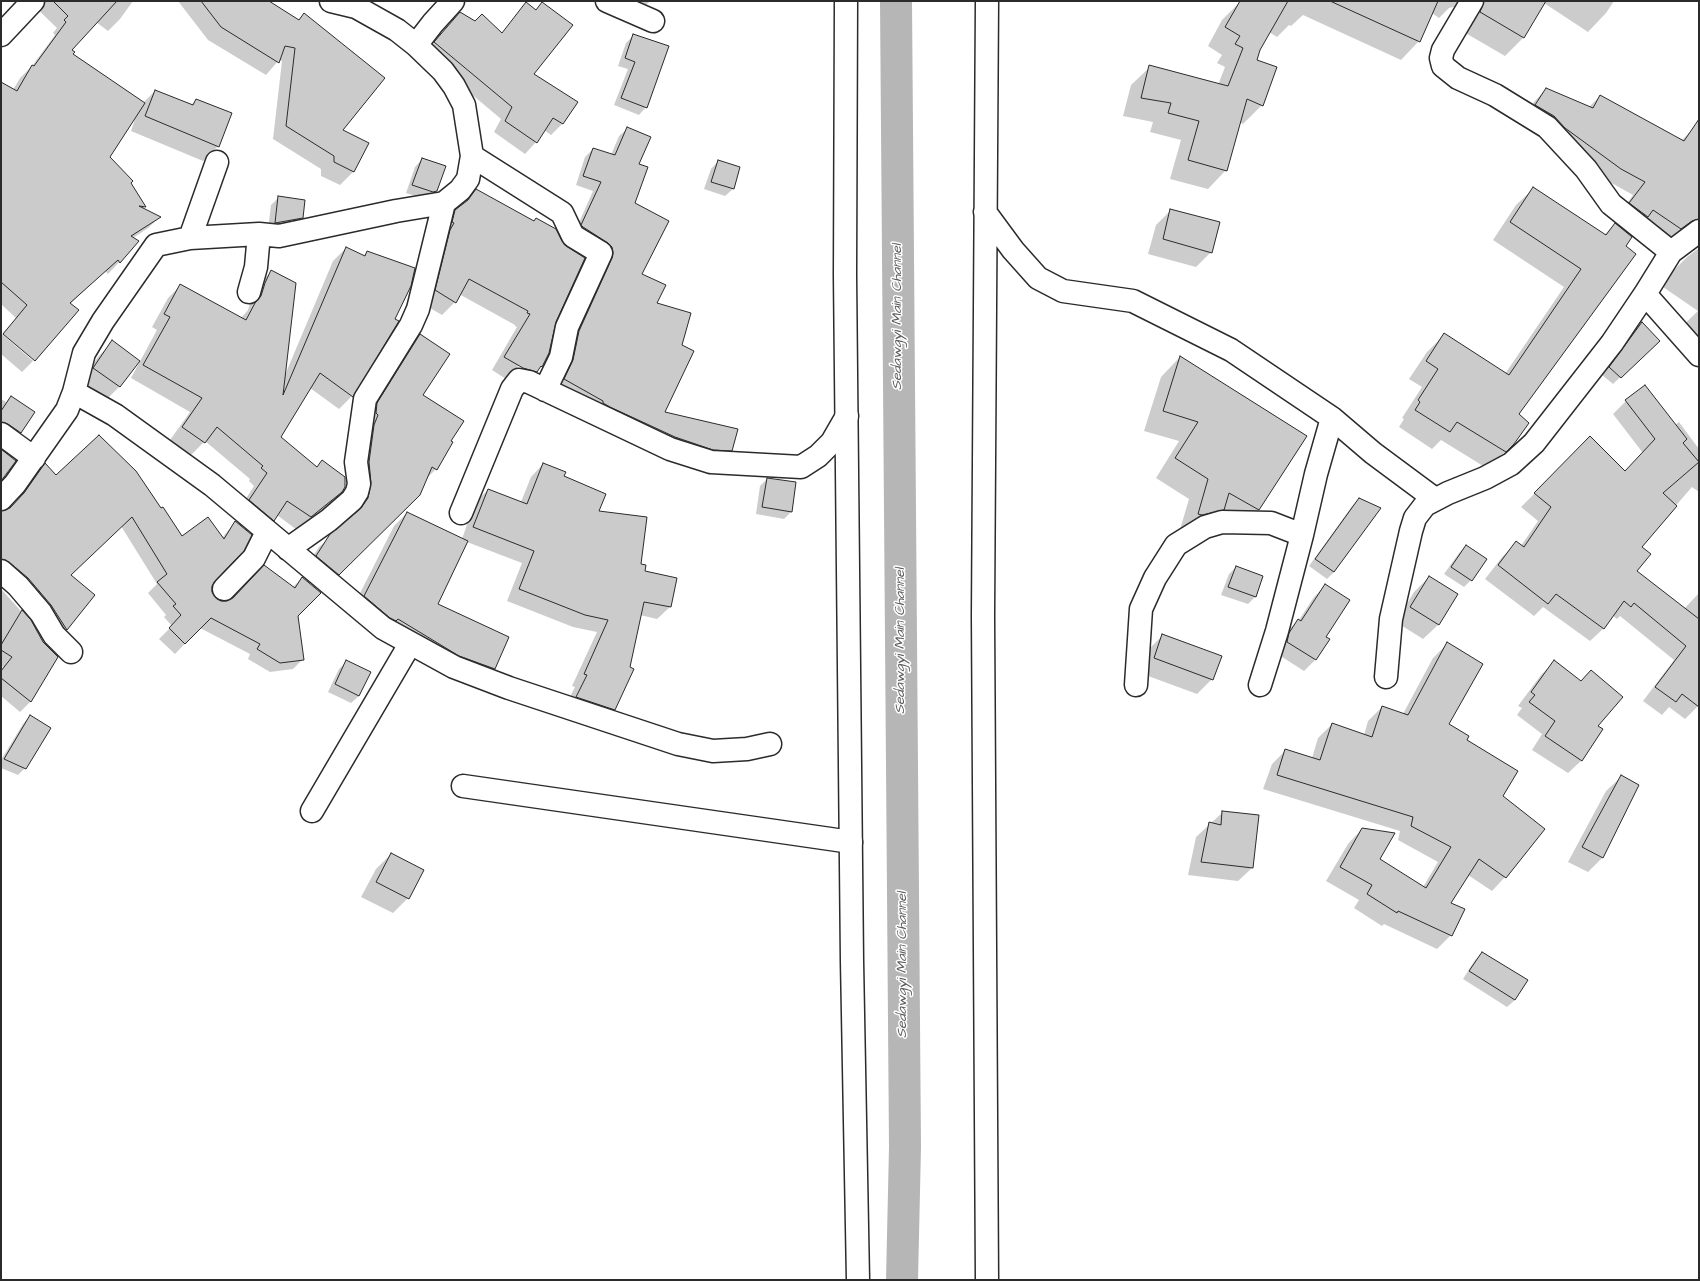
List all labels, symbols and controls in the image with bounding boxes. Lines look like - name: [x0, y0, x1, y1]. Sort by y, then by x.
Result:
- water label: Sedawgyi Main Channel: [890, 244, 906, 390]
- water label: Sedawgyi Main Channel: [893, 568, 909, 714]
- water label: Sedawgyi Main Channel: [895, 892, 911, 1038]

